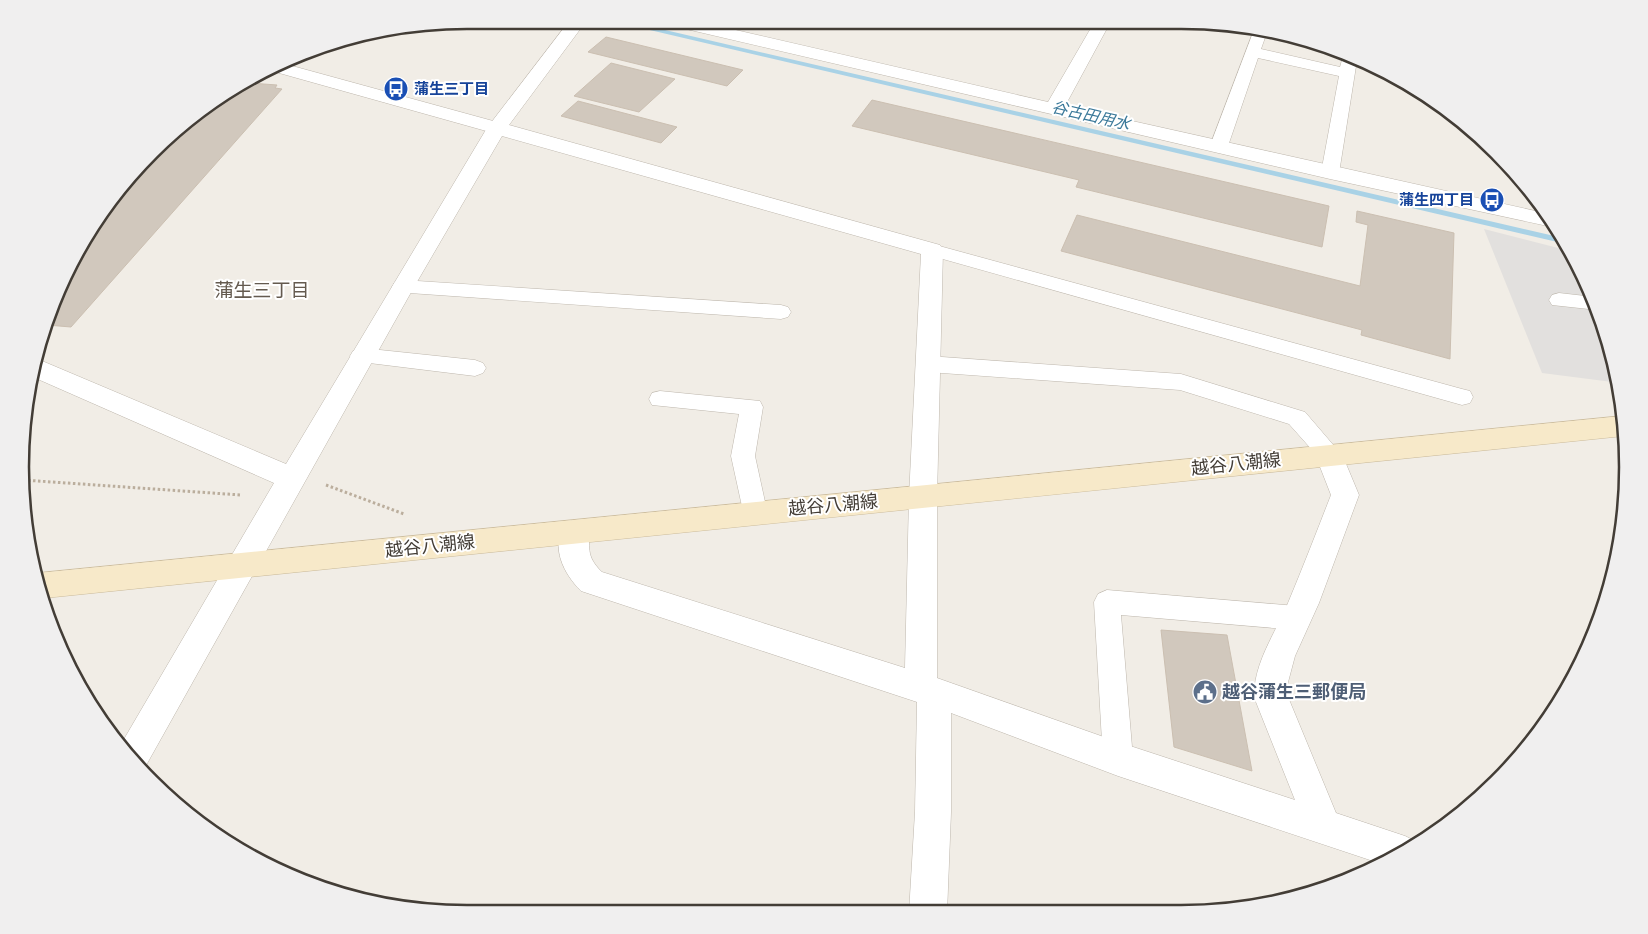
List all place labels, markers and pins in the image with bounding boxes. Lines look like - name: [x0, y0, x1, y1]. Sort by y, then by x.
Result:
- bus stop icon: 蒲生三丁目: [383, 76, 409, 102]
- place label: 蒲生三丁目: [414, 80, 489, 98]
- bus stop icon: 蒲生四丁目: [1479, 187, 1505, 213]
- place label: 蒲生四丁目: [1399, 191, 1474, 209]
- public building icon: 越谷蒲生三郵便局: [1192, 679, 1218, 705]
- place label: 越谷蒲生三郵便局: [1222, 681, 1366, 702]

